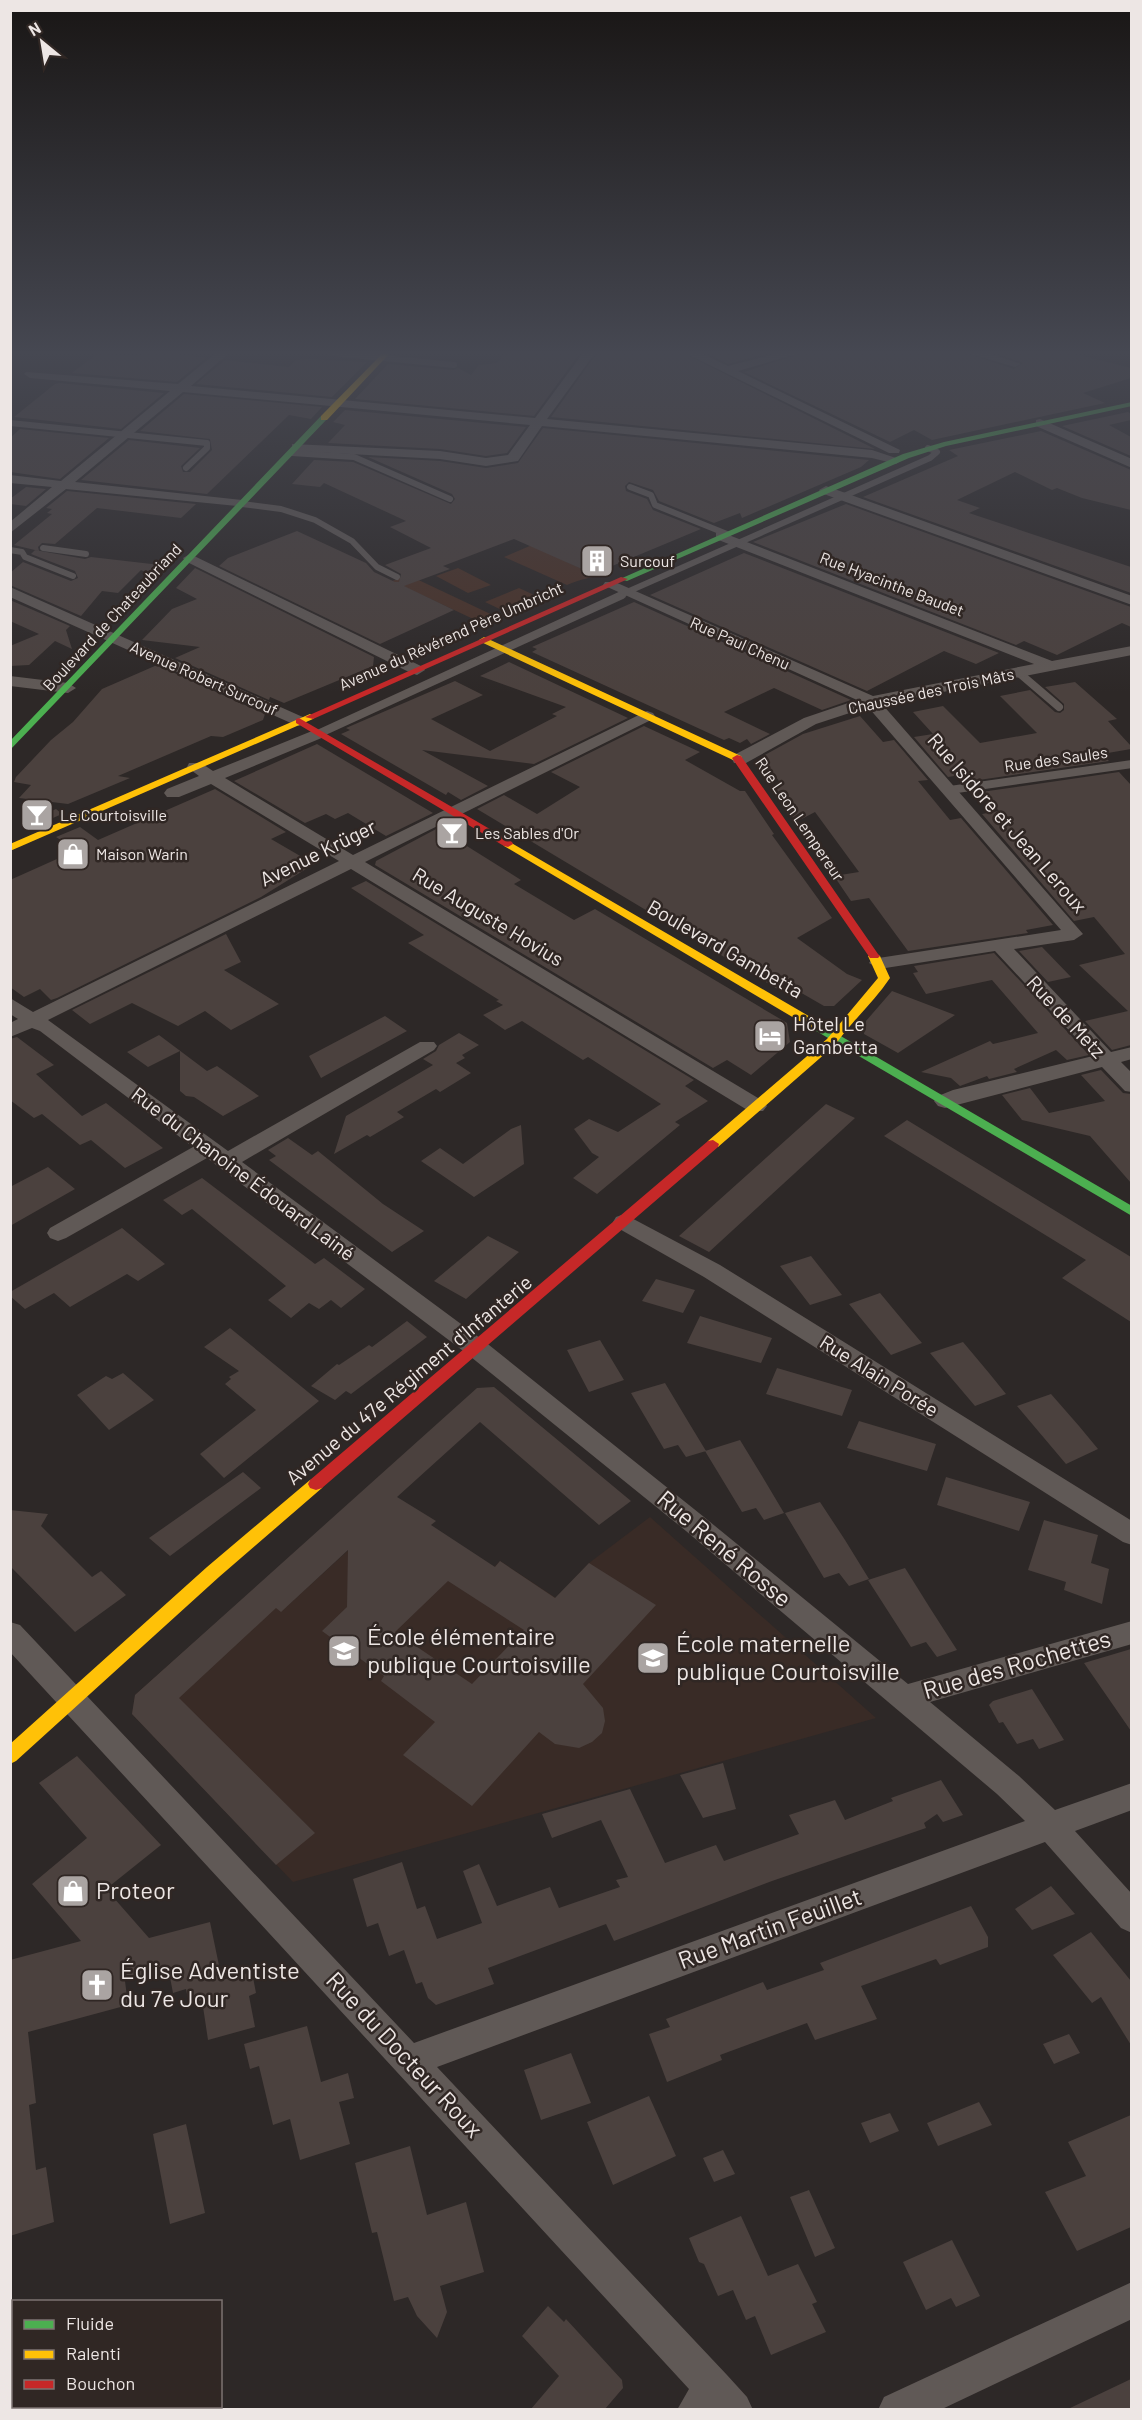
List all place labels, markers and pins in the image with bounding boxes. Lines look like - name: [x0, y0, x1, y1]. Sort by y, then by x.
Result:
- building icon: Surcouf: [579, 543, 615, 579]
- place label: Surcouf: [620, 551, 675, 570]
- bar icon: Le Courtoisville: [19, 797, 55, 833]
- place label: Le Courtoisville: [60, 805, 167, 824]
- bar icon: Les Sables d'Or: [434, 815, 470, 851]
- place label: Les Sables d'Or: [475, 823, 579, 842]
- shop icon: Maison Warin: [55, 836, 91, 872]
- place label: Maison Warin: [96, 844, 188, 863]
- place label: Hôtel Le Gambetta: [793, 1011, 878, 1058]
- hotel icon: Hôtel Le Gambetta: [752, 1018, 788, 1054]
- place label: École élémentaire publique Courtoisville: [367, 1621, 591, 1678]
- place label: École maternelle publique Courtoisville: [676, 1628, 900, 1685]
- school or university icon: École élémentaire publique Courtoisville: [326, 1633, 362, 1669]
- school or university icon: École maternelle publique Courtoisville: [635, 1640, 671, 1676]
- shop icon: Proteor: [55, 1873, 91, 1909]
- place label: Proteor: [96, 1875, 175, 1904]
- place label: Église Adventiste du 7e Jour: [120, 1955, 300, 2012]
- church icon: Église Adventiste du 7e Jour: [79, 1967, 115, 2003]

